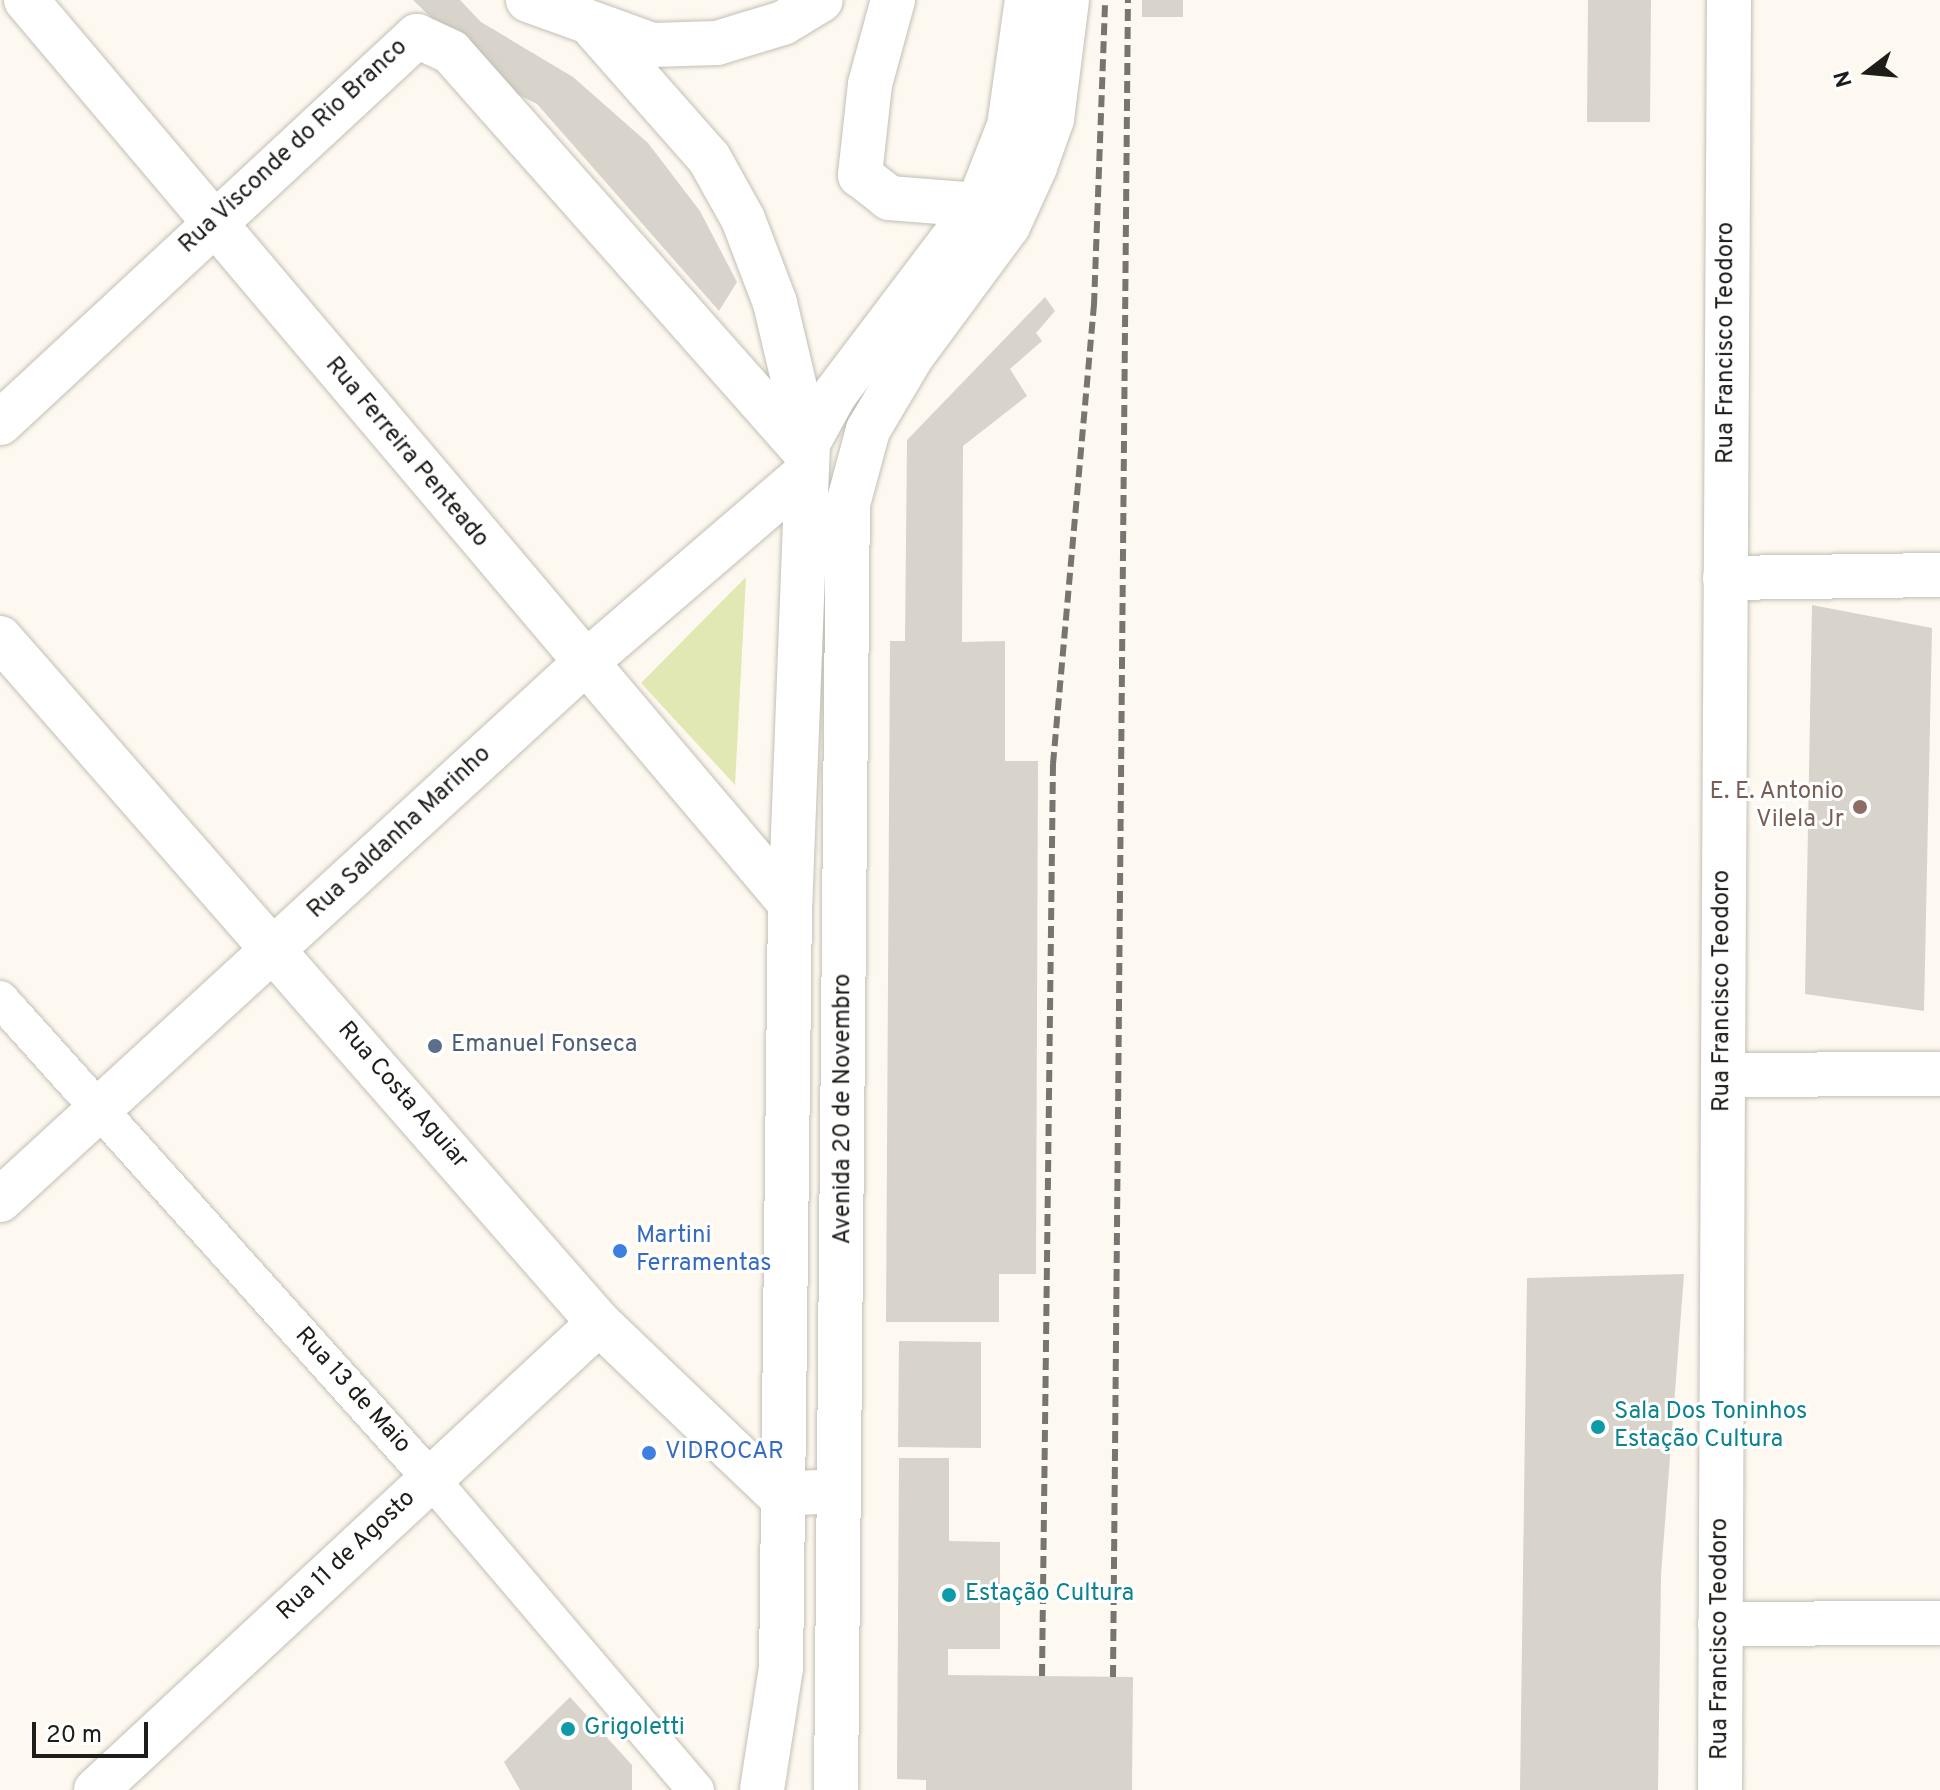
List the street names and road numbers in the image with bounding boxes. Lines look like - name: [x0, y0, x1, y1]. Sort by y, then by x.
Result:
- street label: Rua Visconde do Rio Branco: [174, 33, 414, 261]
- street label: Rua Francisco Teodoro: [1713, 221, 1741, 465]
- street label: Rua Ferreira Penteado: [318, 352, 494, 554]
- street label: Rua Saldanha Marinho: [302, 741, 498, 925]
- street label: Rua Francisco Teodoro: [1709, 869, 1737, 1113]
- street label: Avenida 20 de Novembro: [830, 973, 858, 1245]
- street label: Rua Costa Aguiar: [330, 1016, 474, 1176]
- street label: Rua 13 de Maio: [288, 1322, 416, 1460]
- street label: Rua 11 de Agosto: [272, 1484, 422, 1628]
- street label: Rua Francisco Teodoro: [1707, 1517, 1735, 1761]

